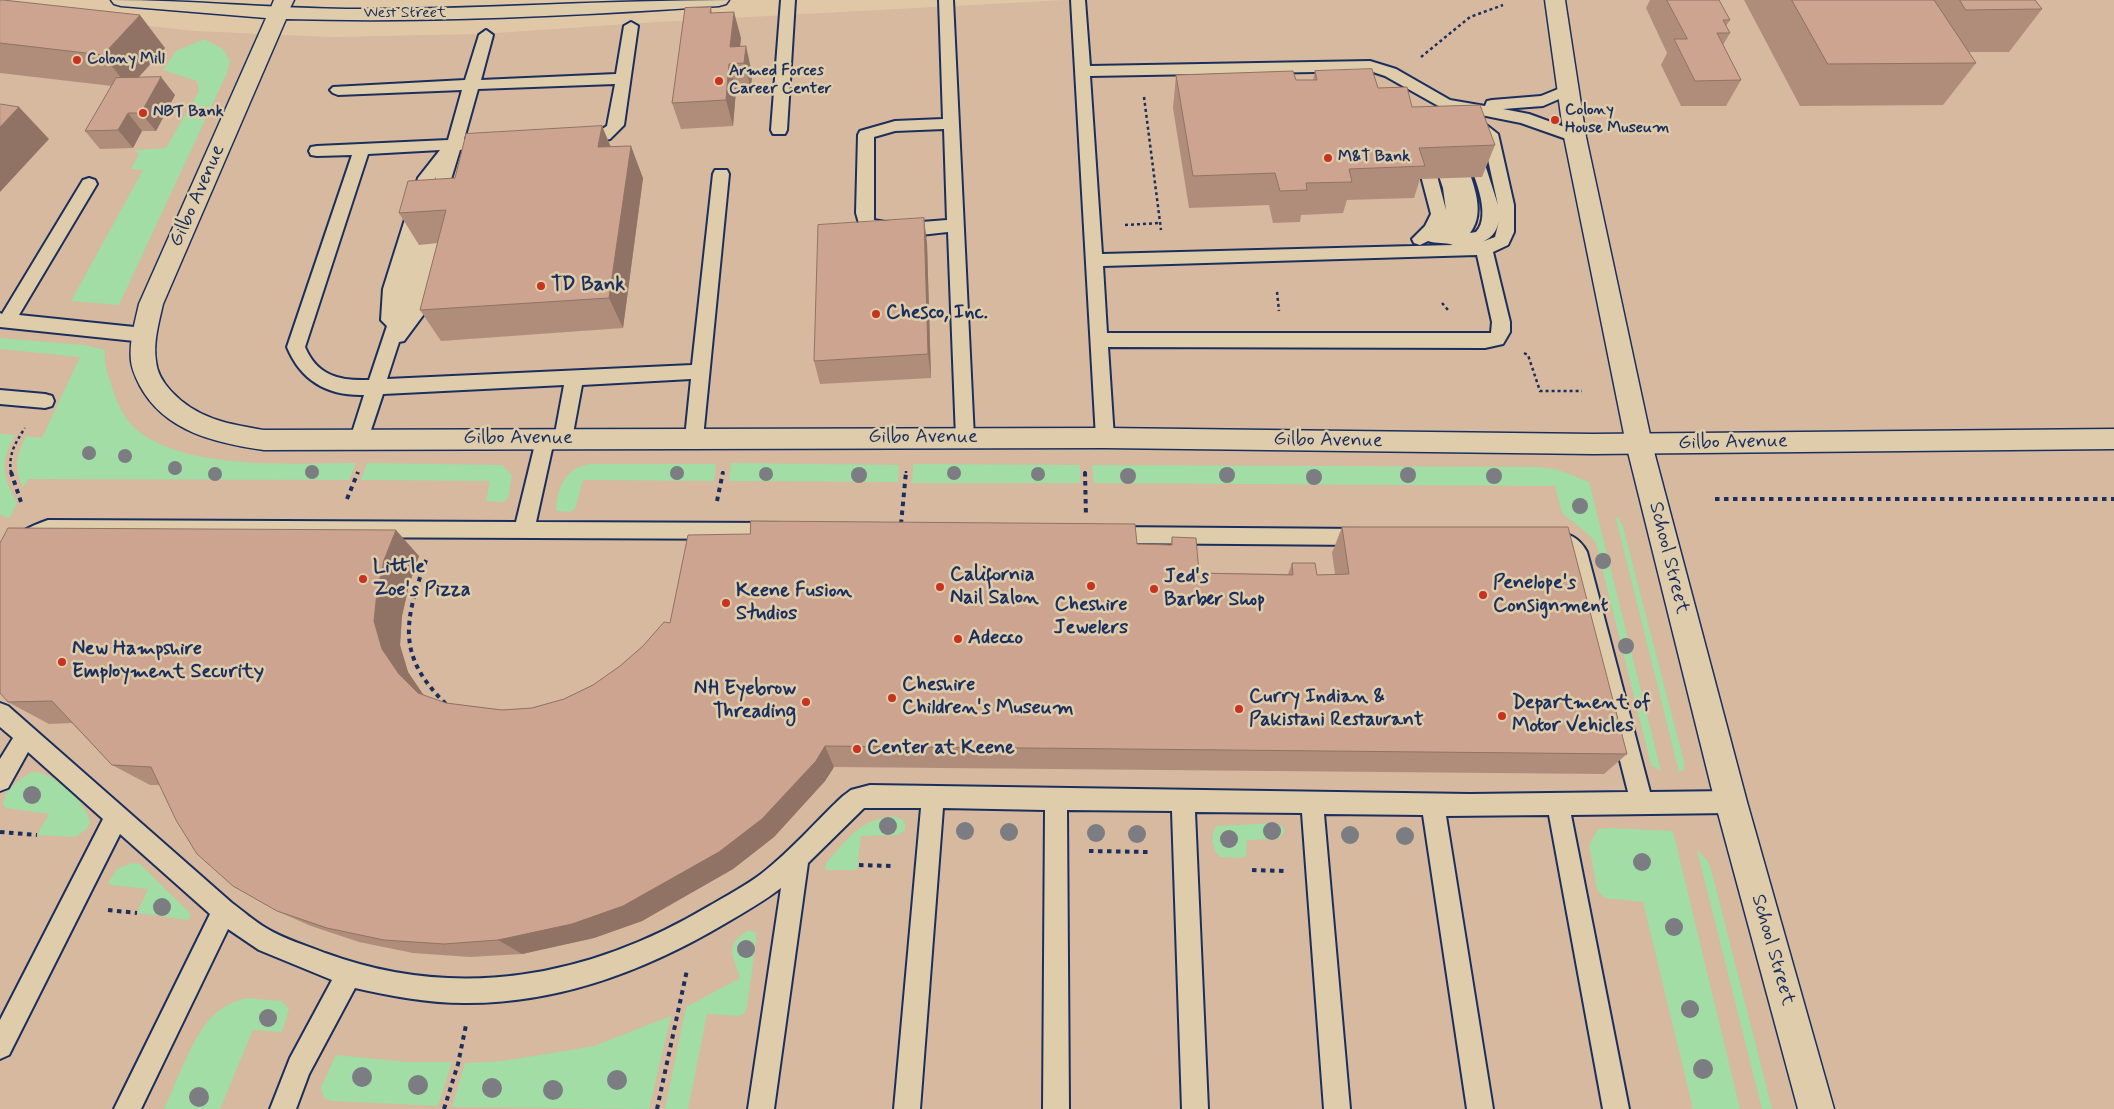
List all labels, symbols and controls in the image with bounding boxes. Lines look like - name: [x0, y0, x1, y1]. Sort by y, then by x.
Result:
- street label: West Street: [364, 4, 446, 24]
- place label: Colony Mill: [87, 50, 165, 70]
- marker: Colony Mill: [71, 54, 83, 66]
- place label: Armed Forces Career Center: [729, 62, 831, 100]
- marker: Armed Forces Career Center: [713, 75, 725, 87]
- place label: Colony House Museum: [1565, 101, 1669, 139]
- place label: NBT Bank: [153, 103, 224, 123]
- marker: NBT Bank: [137, 107, 149, 119]
- marker: Colony House Museum: [1549, 114, 1561, 126]
- street label: Gilbo Avenue: [165, 141, 231, 251]
- place label: M&T Bank: [1338, 148, 1410, 168]
- marker: M&T Bank: [1322, 152, 1334, 164]
- place label: TD Bank: [551, 274, 625, 298]
- marker: TD Bank: [535, 280, 547, 292]
- place label: Chesco, Inc.: [886, 302, 988, 326]
- marker: Chesco, Inc.: [870, 308, 882, 320]
- street label: Gilbo Avenue: [868, 426, 978, 450]
- street label: Gilbo Avenue: [463, 427, 573, 451]
- street label: Gilbo Avenue: [1273, 428, 1383, 454]
- street label: Gilbo Avenue: [1678, 430, 1788, 456]
- street label: School Street: [1643, 500, 1693, 616]
- place label: Little Zoe's Pizza: [373, 556, 470, 603]
- place label: California Nail Salon: [950, 564, 1039, 611]
- place label: Jed's Barber Shop: [1164, 566, 1265, 613]
- place label: Penelope's Consignment: [1493, 572, 1608, 619]
- marker: Little Zoe's Pizza: [357, 573, 369, 585]
- place label: Keene Fusion Studios: [736, 580, 852, 627]
- marker: Cheshire Jewelers: [1085, 580, 1097, 592]
- marker: California Nail Salon: [934, 581, 946, 593]
- marker: Jed's Barber Shop: [1148, 583, 1160, 595]
- marker: Penelope's Consignment: [1477, 589, 1489, 601]
- place label: Cheshire Jewelers: [1054, 594, 1128, 641]
- marker: Keene Fusion Studios: [720, 597, 732, 609]
- place label: Adecco: [968, 627, 1023, 651]
- marker: Adecco: [952, 633, 964, 645]
- place label: New Hampshire Employment Security: [72, 638, 264, 685]
- marker: New Hampshire Employment Security: [56, 656, 68, 668]
- place label: Cheshire Children's Museum: [902, 674, 1074, 721]
- place label: NH Eyebrow Threading: [694, 678, 796, 725]
- place label: Curry Indian & Pakistani Restaurant: [1249, 686, 1423, 733]
- marker: Cheshire Children's Museum: [886, 692, 898, 704]
- place label: Department of Motor Vehicles: [1512, 692, 1651, 739]
- marker: NH Eyebrow Threading: [800, 696, 812, 708]
- marker: Curry Indian & Pakistani Restaurant: [1233, 703, 1245, 715]
- marker: Department of Motor Vehicles: [1496, 710, 1508, 722]
- place label: Center at Keene: [867, 737, 1015, 761]
- marker: Center at Keene: [851, 743, 863, 755]
- street label: School Street: [1745, 892, 1799, 1008]

